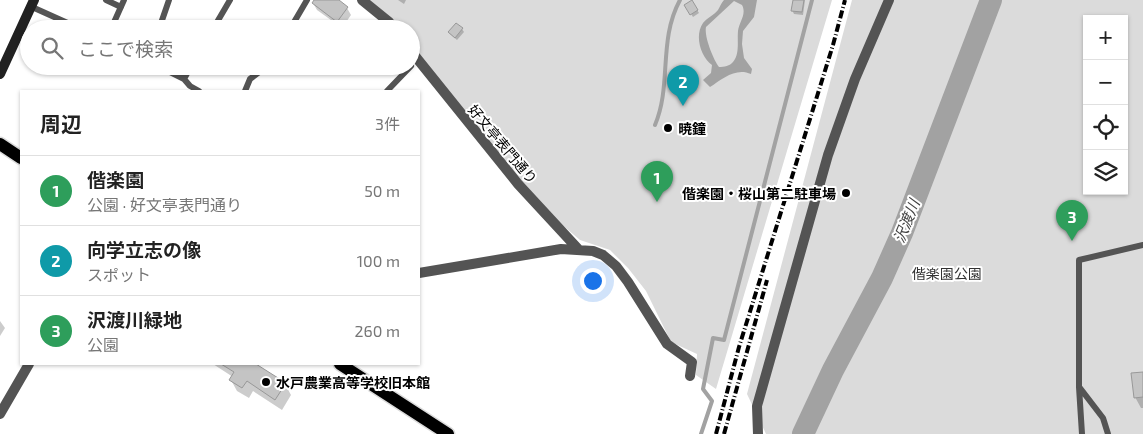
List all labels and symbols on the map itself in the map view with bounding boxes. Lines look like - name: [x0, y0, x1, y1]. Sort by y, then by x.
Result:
- pin: 2: [667, 65, 699, 106]
- street label: 好文亭表門通り: [465, 101, 541, 187]
- place label: 暁鐘: [678, 120, 706, 137]
- marker: 暁鐘: [662, 122, 674, 134]
- pin: 1: [641, 161, 673, 202]
- place label: 偕楽園・桜山第二駐車場: [682, 185, 836, 202]
- marker: 偕楽園・桜山第二駐車場: [840, 187, 852, 199]
- water label: 沢渡川: [889, 195, 924, 245]
- pin: 3: [1056, 200, 1088, 241]
- park label: 偕楽園公園: [912, 265, 982, 282]
- your location: [580, 268, 606, 294]
- place label: 水戸農業高等学校旧本館: [276, 374, 430, 391]
- marker: 水戸農業高等学校旧本館: [260, 376, 272, 388]

